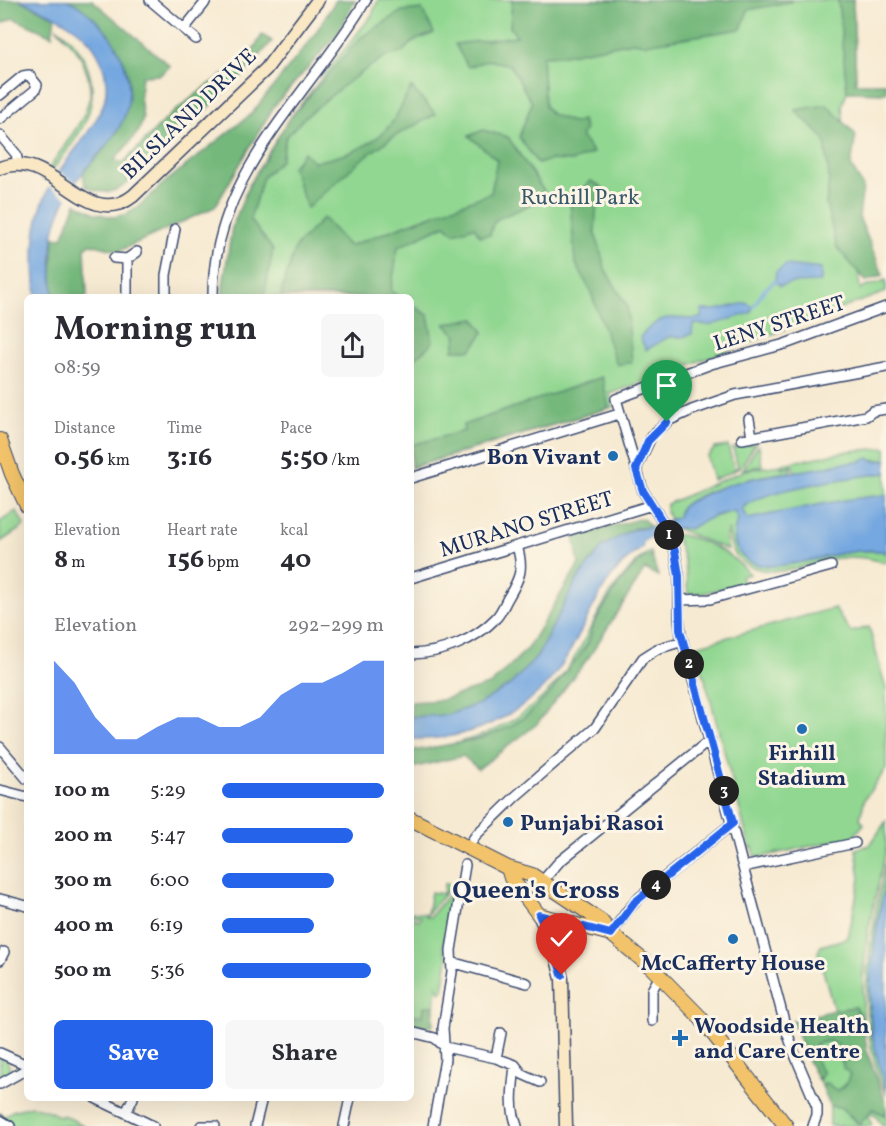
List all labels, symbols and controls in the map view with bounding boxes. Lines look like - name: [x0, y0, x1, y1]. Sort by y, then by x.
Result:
- street label: BILSLAND DRIVE: [115, 42, 264, 188]
- park label: Ruchill Park: [521, 183, 639, 214]
- street label: LENY STREET: [710, 288, 850, 360]
- text: Morning run: [54, 308, 257, 354]
- button: share: [321, 314, 384, 377]
- text: 08:59: [54, 354, 101, 382]
- pin: [641, 360, 692, 422]
- icon: arrive: [650, 369, 683, 402]
- text: Distance: [54, 418, 115, 440]
- text: Time: [167, 418, 202, 440]
- text: Pace: [280, 418, 312, 440]
- text: 0.56: [54, 440, 104, 476]
- text: 3:16: [167, 440, 212, 476]
- text: 5:50: [280, 440, 328, 476]
- place label: Bon Vivant: [487, 443, 601, 474]
- marker: Bon Vivant: [606, 449, 620, 463]
- text: km: [104, 450, 130, 472]
- text: /km: [328, 450, 360, 472]
- street label: MURANO STREET: [436, 484, 618, 567]
- text: Elevation: [54, 520, 121, 542]
- text: Heart rate: [167, 520, 238, 542]
- text: kcal: [280, 520, 308, 542]
- pin: 1: [654, 520, 684, 550]
- text: 1: [666, 524, 672, 546]
- text: 8: [54, 542, 68, 578]
- text: 156: [167, 542, 204, 578]
- text: 40: [280, 542, 311, 578]
- text: m: [68, 552, 86, 574]
- text: bpm: [204, 552, 240, 574]
- text: Elevation: [54, 612, 137, 640]
- text: 292–299 m: [288, 612, 384, 640]
- pin: 2: [674, 649, 704, 679]
- text: 2: [685, 653, 693, 675]
- marker: Firhill Stadium: [795, 722, 809, 736]
- place label: Firhill Stadium: [758, 739, 846, 795]
- pin: 3: [709, 776, 739, 806]
- text: 100 m: [54, 777, 110, 805]
- text: 5:29: [150, 777, 185, 805]
- text: 3: [720, 780, 728, 802]
- place label: Punjabi Rasoi: [520, 809, 664, 840]
- marker: Punjabi Rasoi: [501, 815, 515, 829]
- text: 200 m: [54, 822, 112, 850]
- text: 5:47: [150, 822, 186, 850]
- text: 300 m: [54, 867, 112, 895]
- text: 6:00: [150, 867, 189, 895]
- pin: 4: [641, 870, 671, 900]
- district label: Queen's Cross: [452, 873, 620, 909]
- text: 4: [651, 874, 661, 896]
- text: 400 m: [54, 912, 114, 940]
- text: 6:19: [150, 912, 183, 940]
- pin: [536, 913, 587, 975]
- icon: check: [545, 922, 578, 955]
- marker: McCafferty House: [726, 932, 740, 946]
- place label: McCafferty House: [641, 949, 825, 980]
- text: 500 m: [54, 957, 112, 985]
- text: 5:36: [150, 957, 185, 985]
- place label: Woodside Health and Care Centre: [694, 1012, 870, 1068]
- button: Save: [54, 1020, 213, 1089]
- button: Share: [225, 1020, 384, 1089]
- marker: Woodside Health and Care Centre: [671, 1029, 689, 1047]

